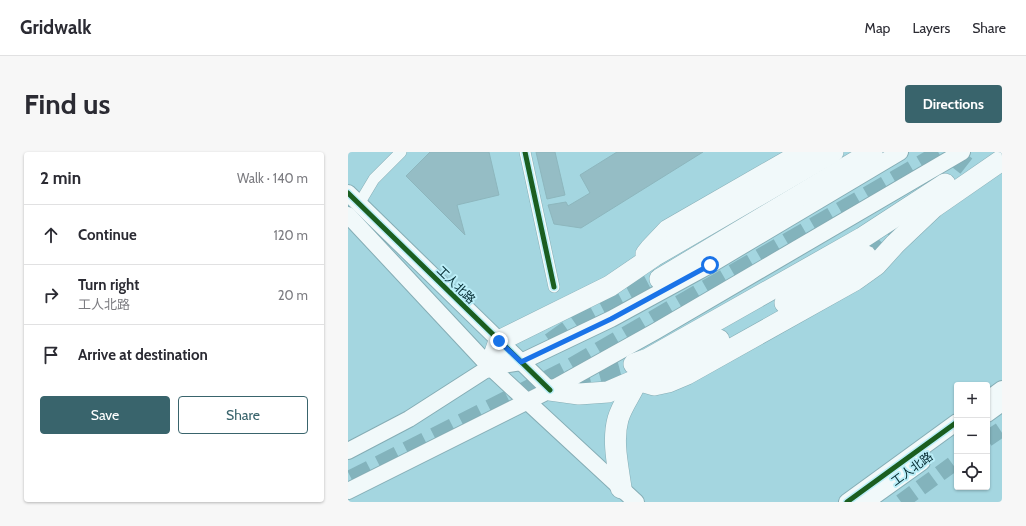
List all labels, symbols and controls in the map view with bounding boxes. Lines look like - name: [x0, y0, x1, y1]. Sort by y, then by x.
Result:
- text: Gridwalk: [20, 16, 92, 39]
- text: Map: [865, 19, 890, 37]
- text: Layers: [912, 19, 950, 37]
- text: Share: [972, 19, 1006, 37]
- button: Directions: [905, 85, 1002, 123]
- text: Find us: [24, 87, 110, 121]
- text: 2 min: [40, 168, 81, 188]
- text: Walk · 140 m: [237, 170, 308, 186]
- icon: ahead: [40, 224, 62, 246]
- text: Continue: [78, 226, 137, 244]
- text: 120 m: [274, 227, 308, 243]
- route start: [701, 256, 719, 274]
- street label: 工人北路: [434, 263, 479, 307]
- text: Turn right: [78, 276, 139, 294]
- icon: right: [40, 284, 62, 306]
- text: 20 m: [278, 287, 308, 303]
- text: 工人北路: [78, 296, 130, 312]
- route end: [490, 332, 508, 350]
- icon: arrive: [40, 344, 62, 366]
- text: Arrive at destination: [78, 346, 208, 364]
- map controls: [954, 382, 990, 490]
- button: +: [954, 382, 990, 418]
- button: Save: [40, 396, 170, 434]
- button: Share: [178, 396, 308, 434]
- button: −: [954, 418, 990, 454]
- street label: 工人北路: [888, 448, 936, 489]
- button: locate: [954, 454, 990, 490]

